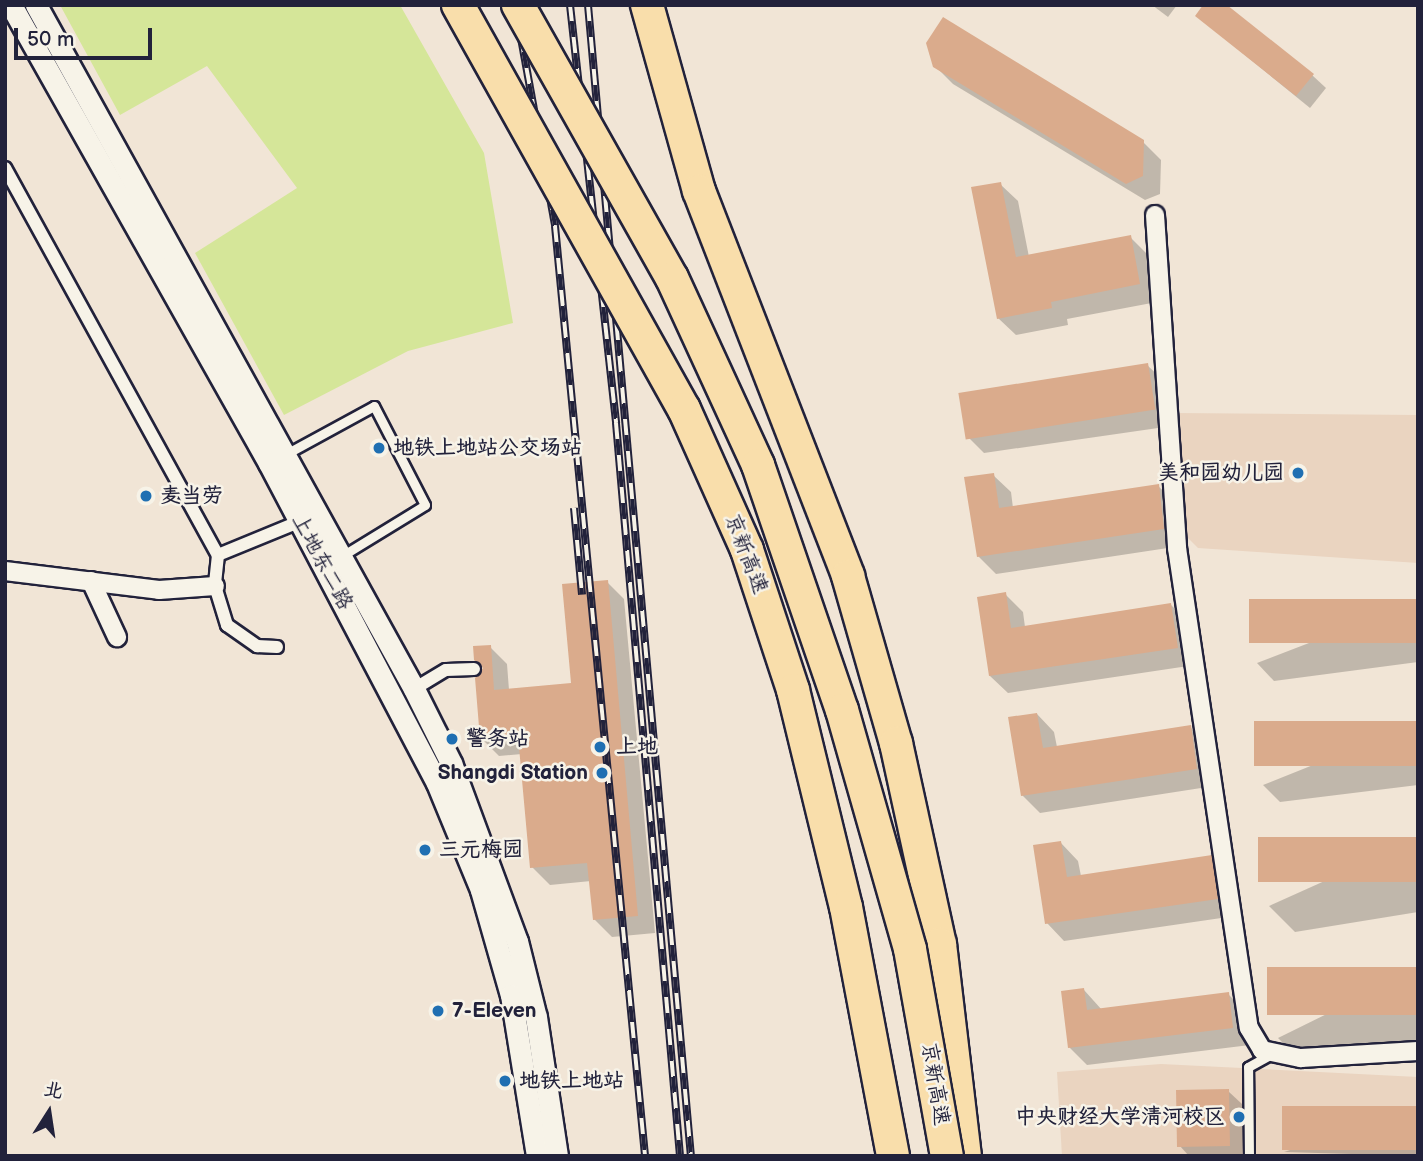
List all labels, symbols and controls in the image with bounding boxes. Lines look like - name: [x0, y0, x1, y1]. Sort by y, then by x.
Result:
- scale bar: [18, 14, 156, 58]
- text: 50 m: [27, 27, 74, 52]
- place label: 地铁上地站公交场站: [393, 435, 582, 461]
- marker: 地铁上地站公交场站: [371, 440, 387, 456]
- place label: 美和园幼儿园: [1158, 460, 1284, 486]
- marker: 美和园幼儿园: [1290, 465, 1306, 481]
- place label: 麦当劳: [160, 483, 223, 509]
- marker: 麦当劳: [138, 488, 154, 504]
- street label: 上地东二路: [286, 510, 358, 614]
- street label: 京新高速: [719, 510, 773, 598]
- place label: 警务站: [466, 726, 529, 752]
- marker: 警务站: [444, 731, 460, 747]
- place label: 上地: [616, 734, 658, 760]
- marker: 上地: [590, 737, 610, 757]
- place label: Shangdi Station: [438, 760, 588, 786]
- marker: Shangdi Station: [594, 765, 610, 781]
- place label: 三元梅园: [439, 837, 523, 863]
- marker: 三元梅园: [417, 842, 433, 858]
- place label: 7-Eleven: [452, 998, 537, 1024]
- marker: 7-Eleven: [430, 1003, 446, 1019]
- street label: 京新高速: [916, 1041, 954, 1127]
- place label: 地铁上地站: [519, 1068, 624, 1094]
- marker: 地铁上地站: [497, 1073, 513, 1089]
- north arrow: [14, 1077, 84, 1147]
- text: 北: [42, 1078, 65, 1104]
- place label: 中央财经大学清河校区: [1015, 1104, 1225, 1130]
- marker: 中央财经大学清河校区: [1231, 1109, 1247, 1125]

